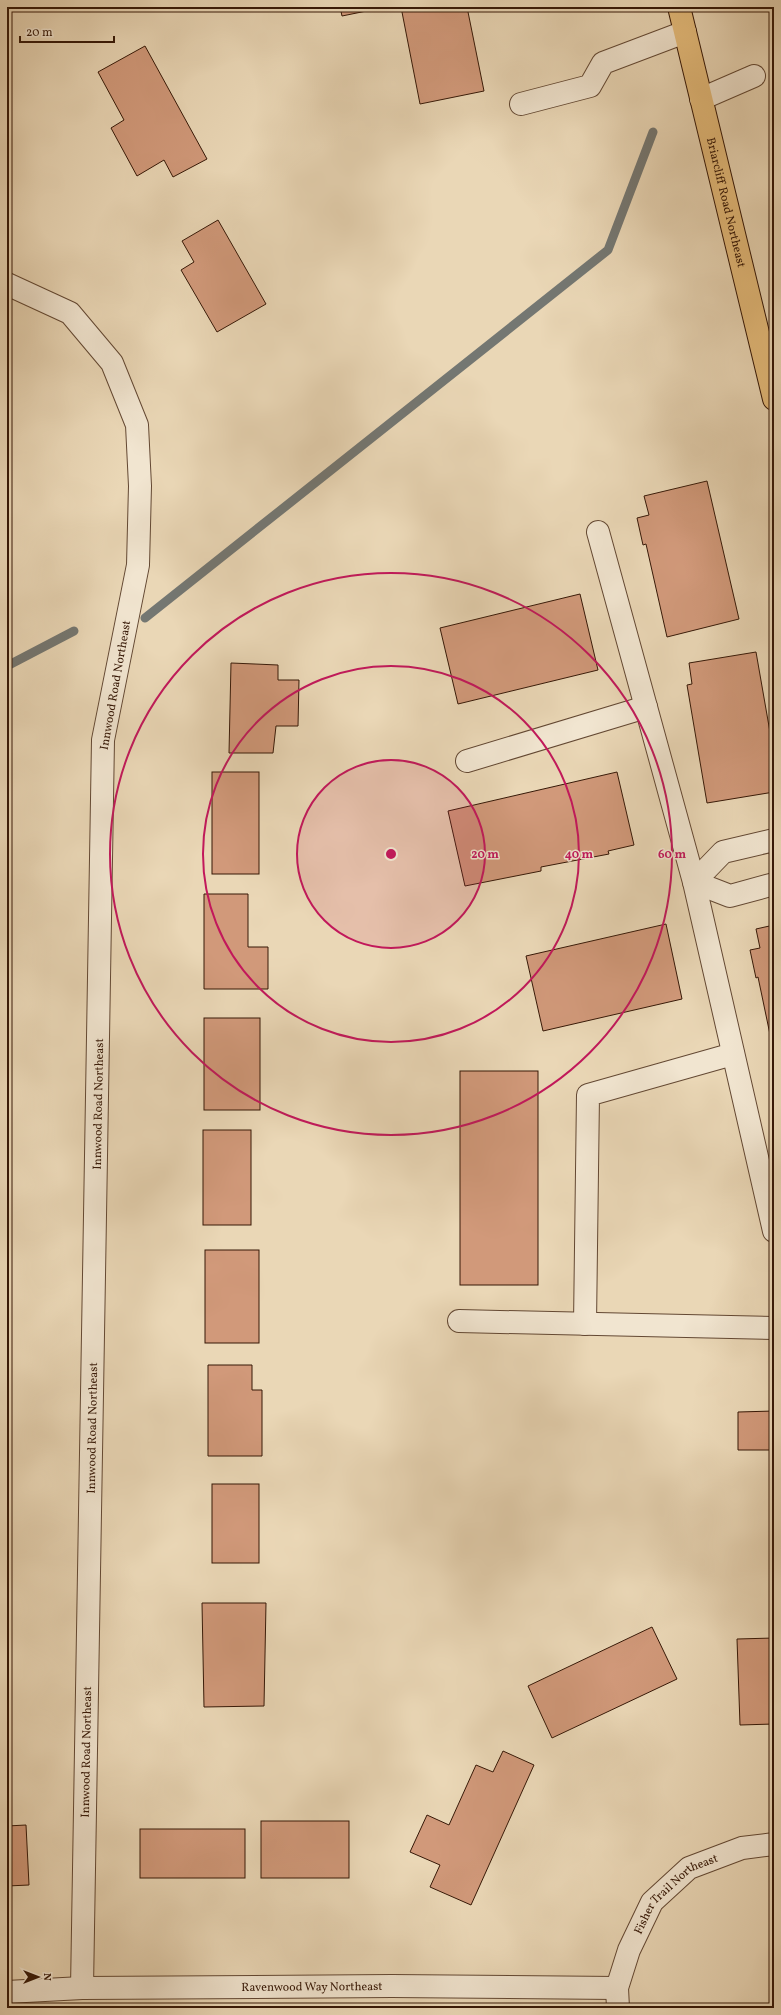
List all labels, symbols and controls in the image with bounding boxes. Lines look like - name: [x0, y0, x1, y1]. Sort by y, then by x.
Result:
- scale bar: [20, 18, 114, 44]
- text: 20 m: [26, 25, 53, 41]
- street label: Briarcliff Road Northeast: [702, 136, 749, 269]
- street label: Innwood Road Northeast: [97, 619, 135, 751]
- centre of rings: [384, 847, 398, 861]
- text: 20 m: [471, 847, 499, 863]
- text: 40 m: [565, 847, 594, 863]
- text: 60 m: [658, 847, 686, 863]
- street label: Innwood Road Northeast: [90, 1038, 108, 1170]
- street label: Innwood Road Northeast: [84, 1362, 102, 1494]
- street label: Innwood Road Northeast: [78, 1686, 96, 1818]
- street label: Fisher Trail Northeast: [631, 1851, 720, 1937]
- north arrow: [18, 1957, 58, 1997]
- text: N: [39, 1973, 54, 1981]
- street label: Ravenwood Way Northeast: [241, 1979, 383, 1996]

